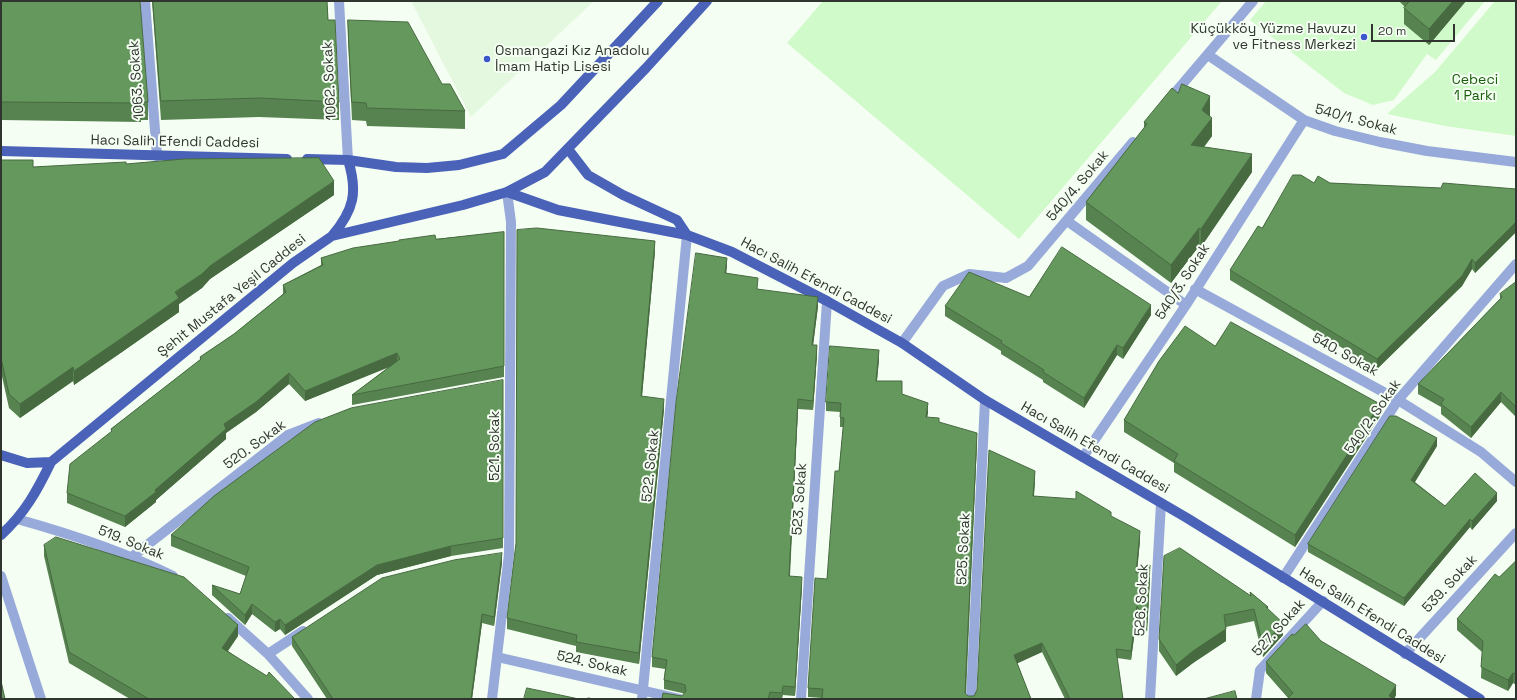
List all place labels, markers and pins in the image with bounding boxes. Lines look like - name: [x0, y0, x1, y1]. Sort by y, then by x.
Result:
- place label: Küçükköy Yüzme Havuzu ve Fitness Merkezi: [1190, 21, 1356, 54]
- marker: Küçükköy Yüzme Havuzu ve Fitness Merkezi: [1359, 32, 1369, 42]
- place label: Osmangazi Kız Anadolu İmam Hatip Lisesi: [495, 43, 650, 76]
- marker: Osmangazi Kız Anadolu İmam Hatip Lisesi: [482, 54, 492, 64]

